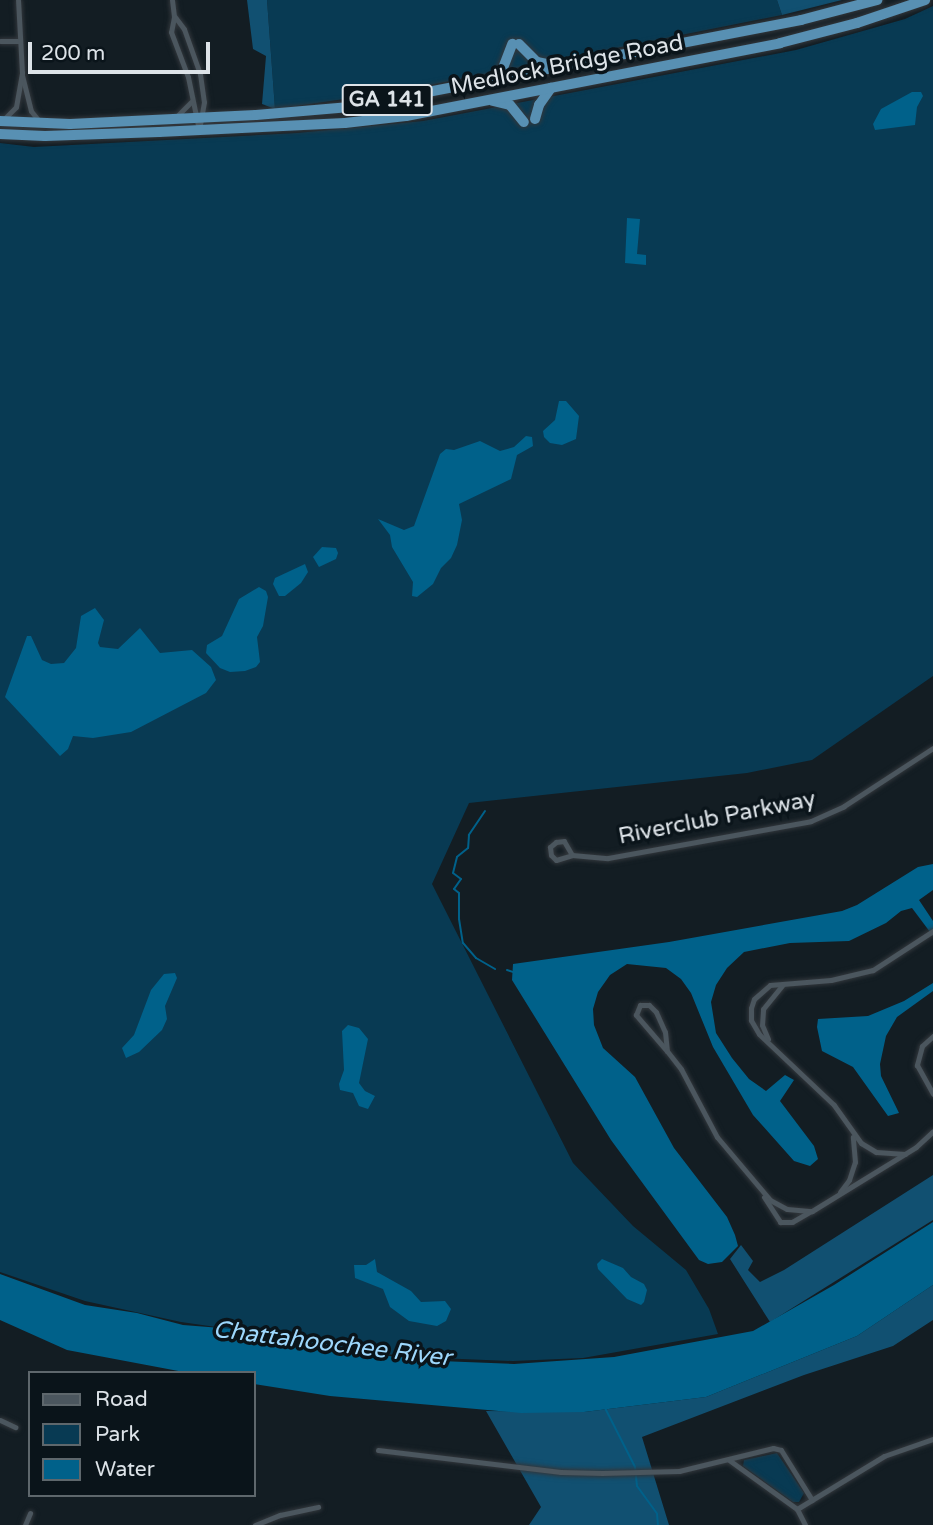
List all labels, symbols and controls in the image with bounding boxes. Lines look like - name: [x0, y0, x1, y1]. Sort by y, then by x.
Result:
- scale bar: [32, 28, 214, 72]
- street label: Medlock Bridge Road: [449, 29, 685, 101]
- text: 200 m: [41, 41, 105, 66]
- road number: GA 141: [342, 82, 432, 118]
- street label: Riverclub Parkway: [616, 785, 818, 851]
- water label: Chattahoochee River: [211, 1315, 453, 1373]
- legend: [28, 1371, 256, 1497]
- text: Road: [95, 1387, 148, 1412]
- text: Park: [95, 1422, 140, 1447]
- text: Water: [95, 1457, 155, 1482]

